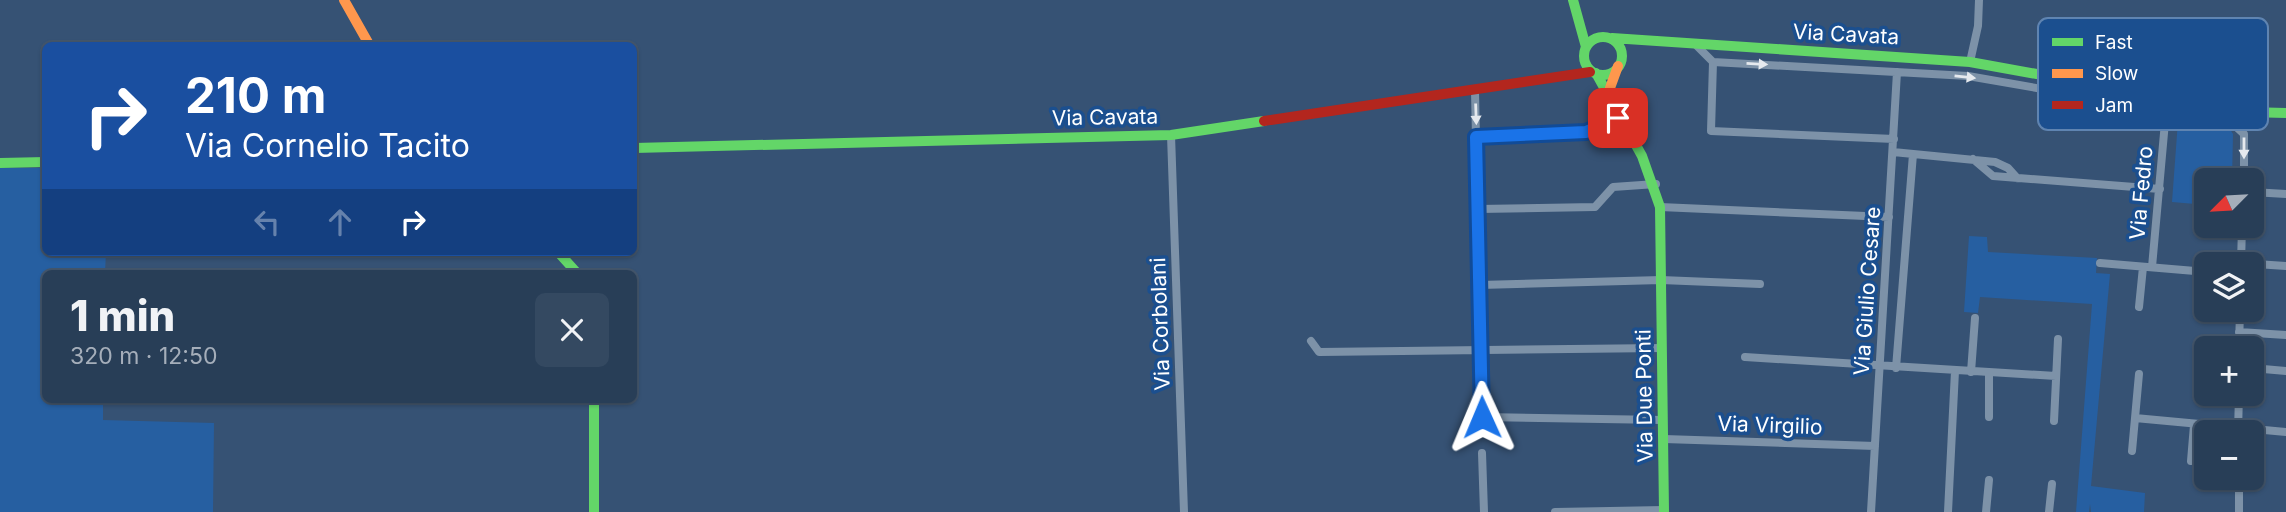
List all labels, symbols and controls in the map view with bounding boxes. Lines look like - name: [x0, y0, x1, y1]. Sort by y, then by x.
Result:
- legend: [2038, 18, 2268, 130]
- street label: Via Cavata: [1792, 19, 1900, 49]
- text: Fast: [2095, 31, 2133, 54]
- one-way arrow: [1746, 59, 1768, 70]
- text: Slow: [2095, 62, 2138, 85]
- text: 210 m: [185, 66, 326, 125]
- icon: right: [70, 70, 161, 161]
- one-way arrow: [1954, 72, 1976, 83]
- pin: [1588, 88, 1648, 148]
- text: Jam: [2095, 94, 2133, 117]
- icon: arrive: [1599, 99, 1637, 137]
- one-way arrow: [1470, 103, 1481, 125]
- street label: Via Cavata: [1052, 104, 1158, 130]
- text: Via Cornelio Tacito: [185, 126, 470, 165]
- one-way arrow: [2238, 137, 2250, 159]
- street label: Via Fedro: [2124, 145, 2158, 241]
- north arrow: [2194, 168, 2264, 238]
- map controls: [2194, 168, 2264, 490]
- icon: left: [248, 203, 286, 241]
- icon: ahead: [321, 203, 359, 241]
- icon: right: [394, 203, 432, 241]
- street label: Via Giulio Cesare: [1849, 206, 1885, 376]
- button: layers: [2194, 252, 2264, 322]
- street label: Via Corbolani: [1145, 257, 1175, 391]
- text: 1 min: [70, 290, 175, 341]
- button: close: [535, 293, 609, 367]
- street label: Via Due Ponti: [1630, 329, 1658, 463]
- button: +: [2194, 336, 2264, 406]
- text: 320 m · 12:50: [70, 342, 217, 370]
- position arrow: [1445, 380, 1519, 454]
- street label: Via Virgilio: [1717, 411, 1823, 439]
- button: −: [2194, 420, 2264, 490]

